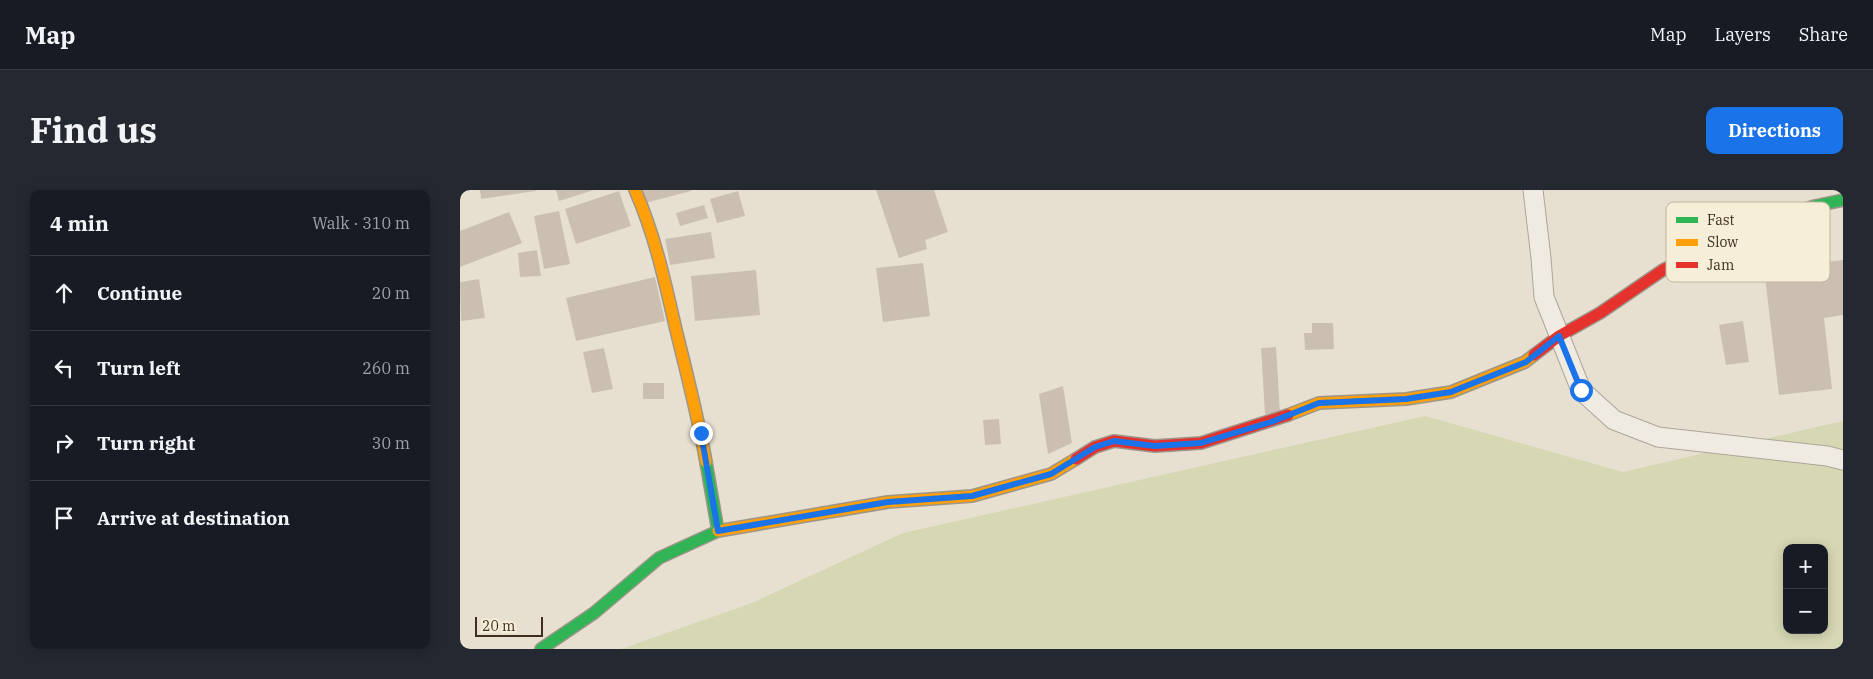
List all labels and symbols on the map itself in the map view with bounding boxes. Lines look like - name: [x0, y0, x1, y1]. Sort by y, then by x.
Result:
- legend: [1666, 202, 1830, 282]
- text: Fast: [1707, 211, 1735, 229]
- text: Slow: [1707, 233, 1738, 251]
- text: Jam: [1707, 256, 1734, 274]
- route start: [1570, 379, 1593, 402]
- route end: [690, 422, 713, 445]
- scale bar: [475, 614, 542, 637]

